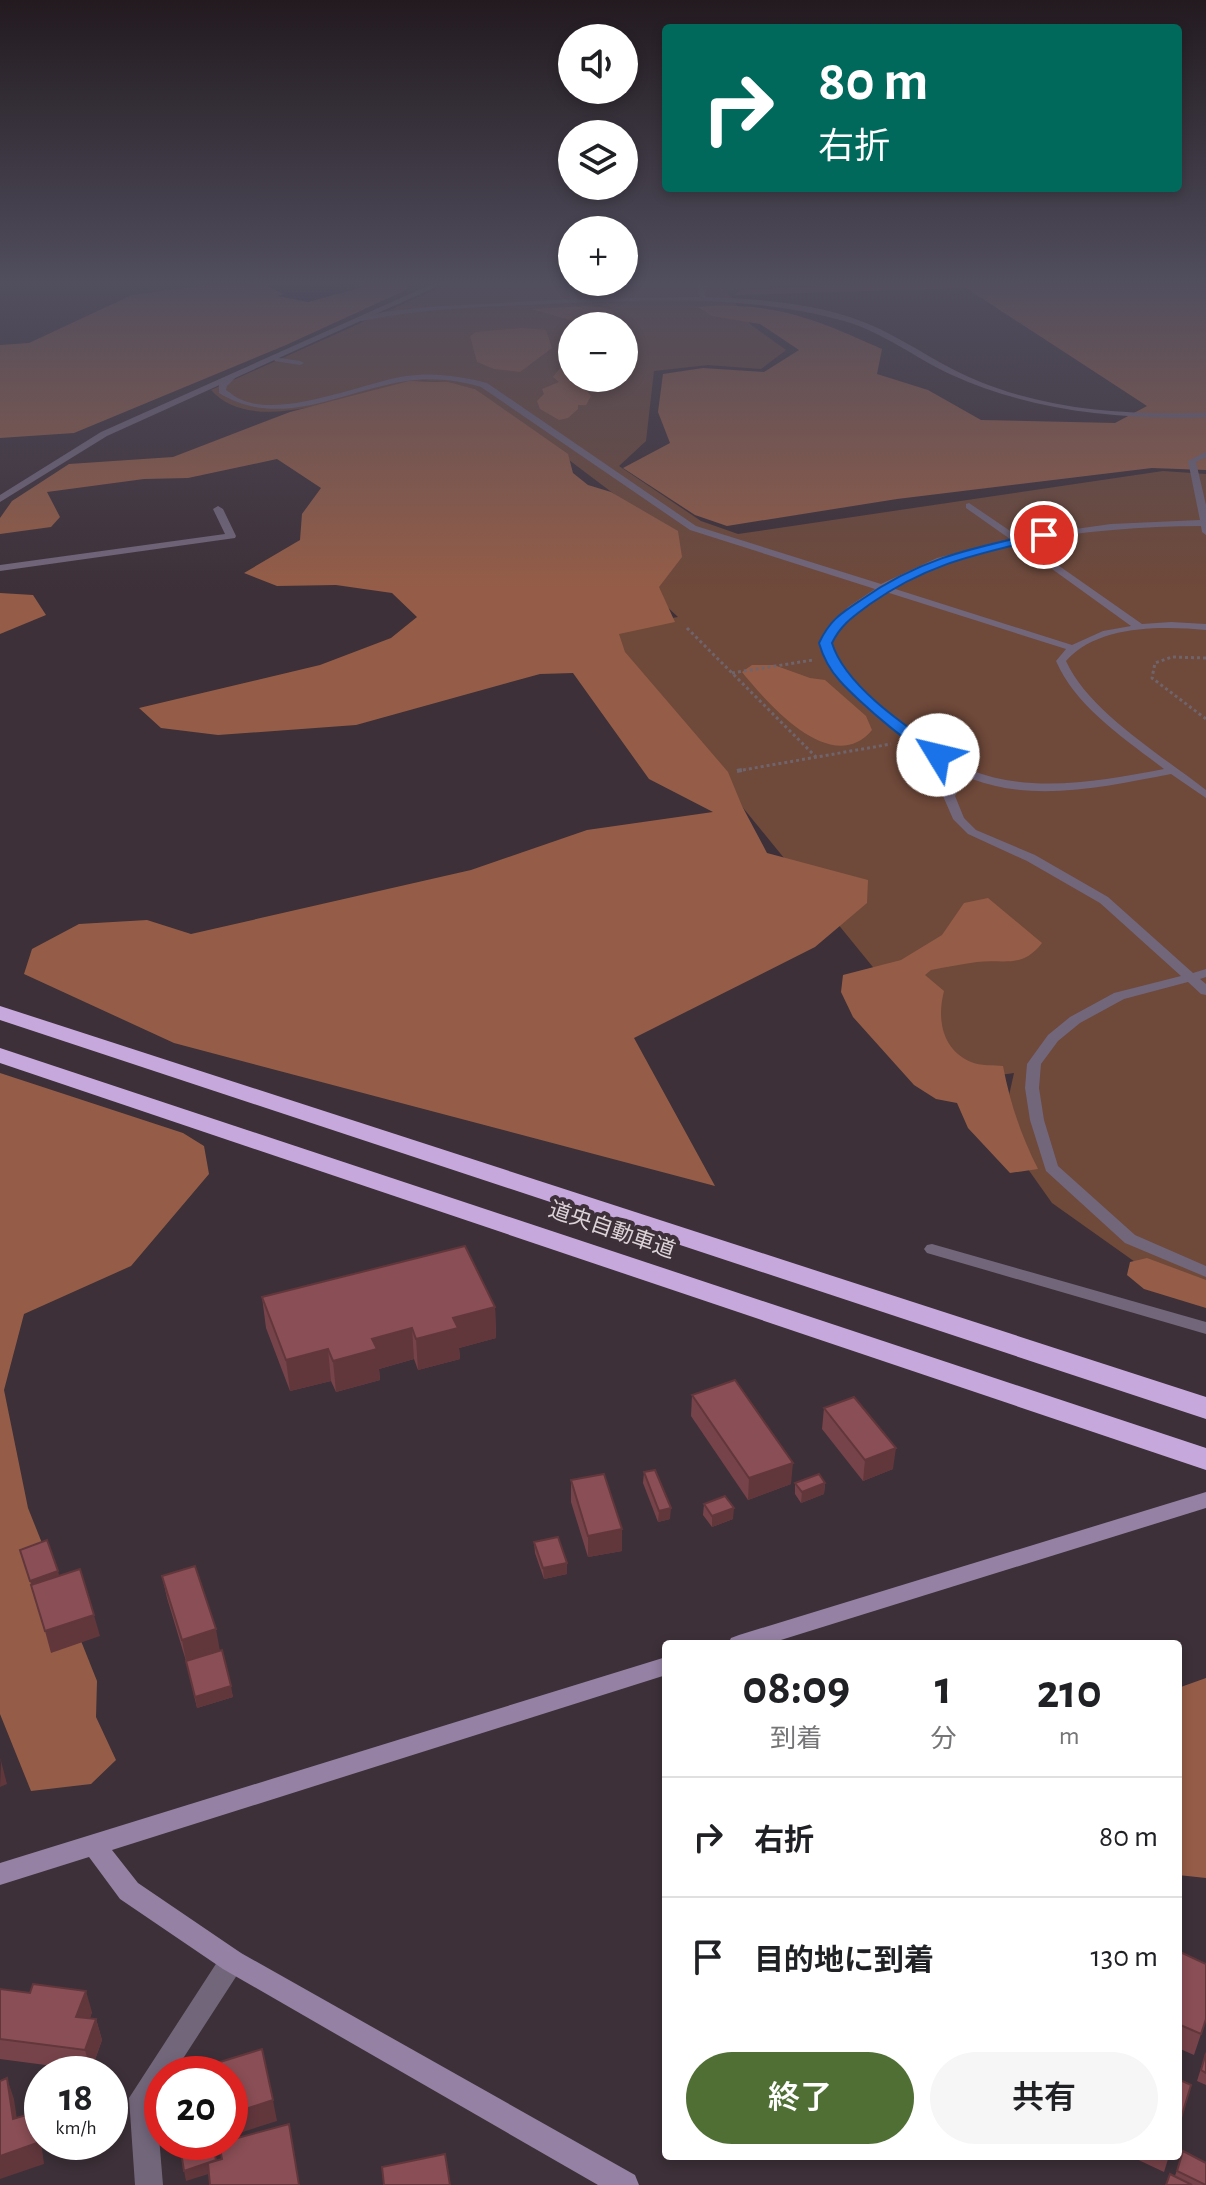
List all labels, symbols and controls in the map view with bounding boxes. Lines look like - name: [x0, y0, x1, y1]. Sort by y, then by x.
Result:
- map controls: [558, 24, 638, 392]
- button: sound: [558, 24, 638, 104]
- text: 80 m: [818, 54, 928, 110]
- icon: right: [686, 56, 790, 160]
- button: layers: [558, 120, 638, 200]
- text: 右折: [818, 129, 890, 165]
- button: +: [558, 216, 638, 296]
- button: −: [558, 312, 638, 392]
- pin: [1010, 501, 1078, 569]
- icon: arrive: [1022, 513, 1066, 557]
- position arrow: [896, 713, 980, 797]
- street label: 道央自動車道: [546, 1197, 678, 1262]
- text: 08:09: [742, 1665, 850, 1713]
- text: 1: [935, 1665, 952, 1713]
- text: 210: [1037, 1669, 1102, 1717]
- text: m: [1059, 1723, 1080, 1749]
- text: 到着: [770, 1726, 822, 1752]
- text: 分: [930, 1726, 956, 1752]
- icon: right: [686, 1815, 730, 1859]
- text: 80 m: [1099, 1822, 1158, 1852]
- text: 右折: [754, 1826, 814, 1856]
- icon: arrive: [686, 1935, 730, 1979]
- text: 130 m: [1091, 1942, 1158, 1972]
- text: 目的地に到着: [754, 1946, 934, 1976]
- button: 終了: [686, 2052, 914, 2144]
- button: 共有: [930, 2052, 1158, 2144]
- speed limit sign: 20: [144, 2056, 248, 2160]
- text: 18: [59, 2078, 93, 2118]
- text: km/h: [55, 2118, 97, 2138]

